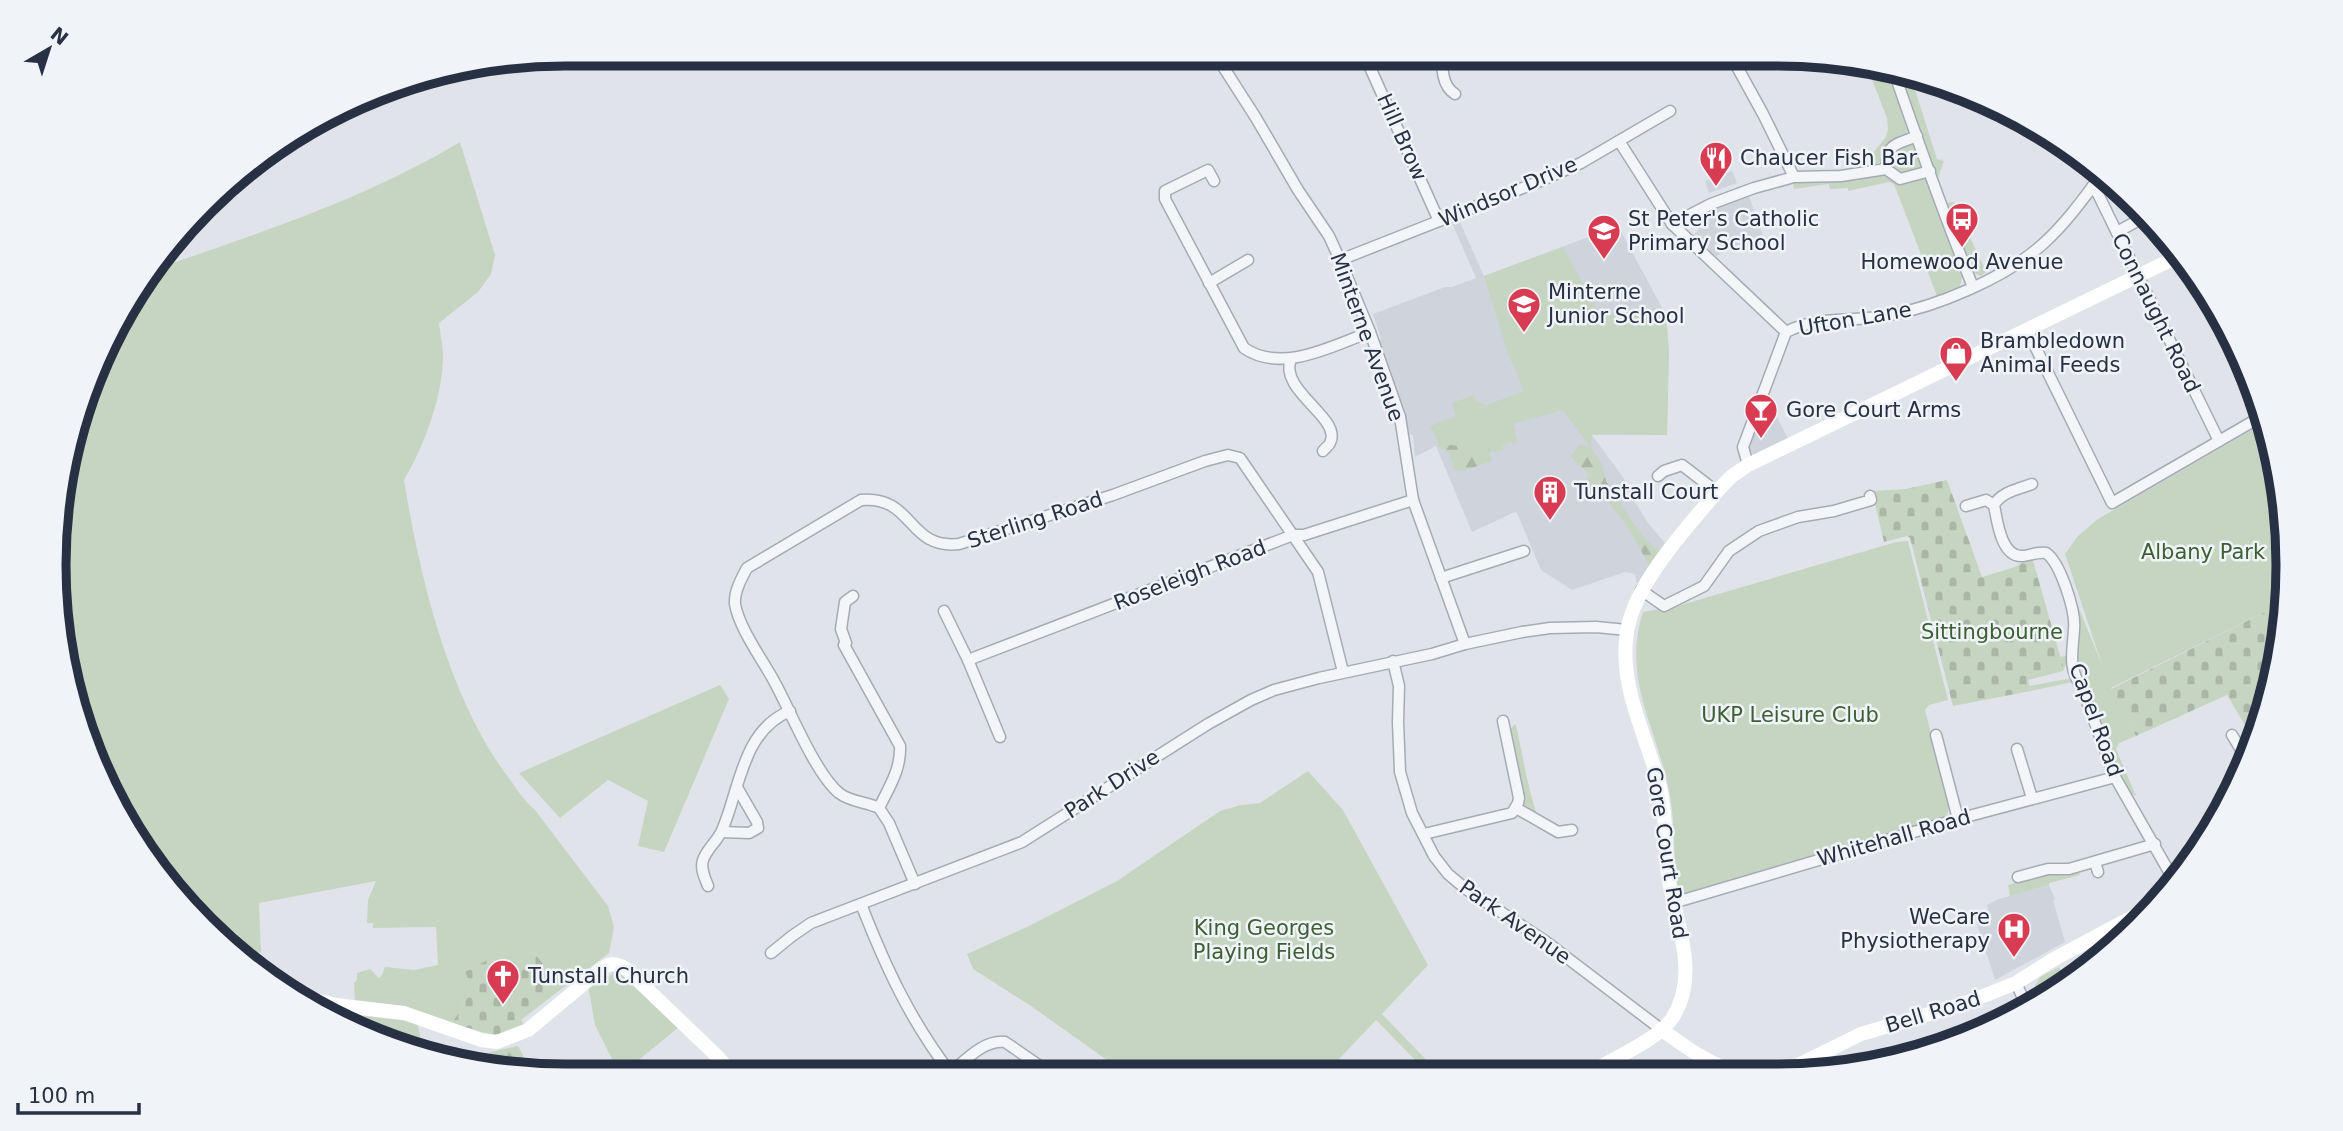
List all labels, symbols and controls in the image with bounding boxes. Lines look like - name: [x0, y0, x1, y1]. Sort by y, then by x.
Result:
- north arrow: [14, 14, 84, 84]
- text: N: [47, 22, 73, 49]
- street label: Hill Brow: [1372, 90, 1432, 184]
- restaurant icon: Chaucer Fish Bar: [1697, 139, 1735, 188]
- place label: Chaucer Fish Bar: [1740, 146, 1918, 170]
- street label: Windsor Drive: [1435, 152, 1581, 232]
- bus stop icon: Homewood Avenue: [1943, 200, 1981, 249]
- place label: St Peter's Catholic Primary School: [1628, 207, 1819, 255]
- school or university icon: St Peter's Catholic Primary School: [1585, 212, 1623, 261]
- street label: Connaught Road: [2107, 229, 2205, 397]
- street label: Minterne Avenue: [1325, 249, 1409, 425]
- place label: Homewood Avenue: [1861, 250, 2063, 274]
- place label: Minterne Junior School: [1546, 280, 1685, 328]
- school or university icon: Minterne Junior School: [1505, 285, 1543, 334]
- street label: Ufton Lane: [1797, 297, 1913, 341]
- place label: Brambledown Animal Feeds: [1980, 329, 2125, 377]
- shop icon: Brambledown Animal Feeds: [1937, 334, 1975, 383]
- bar icon: Gore Court Arms: [1742, 391, 1780, 440]
- place label: Gore Court Arms: [1786, 398, 1961, 422]
- building icon: Tunstall Court: [1531, 473, 1569, 522]
- place label: Tunstall Court: [1573, 480, 1718, 504]
- street label: Sterling Road: [964, 487, 1106, 553]
- street label: Roseleigh Road: [1111, 535, 1269, 615]
- park label: Albany Park: [2141, 540, 2266, 564]
- park label: Sittingbourne: [1921, 620, 2063, 644]
- street label: Capel Road: [2064, 660, 2128, 780]
- park label: UKP Leisure Club: [1701, 703, 1879, 727]
- street label: Park Drive: [1060, 745, 1164, 823]
- street label: Gore Court Road: [1642, 765, 1692, 941]
- street label: Whitehall Road: [1815, 805, 1973, 871]
- street label: Park Avenue: [1455, 875, 1575, 969]
- place label: WeCare Physiotherapy: [1840, 905, 1990, 953]
- hospital icon: WeCare Physiotherapy: [1995, 910, 2033, 959]
- park label: King Georges Playing Fields: [1193, 916, 1335, 964]
- church icon: Tunstall Church: [484, 957, 522, 1006]
- place label: Tunstall Church: [527, 964, 689, 988]
- street label: Bell Road: [1882, 986, 1984, 1038]
- scale bar: [18, 1072, 138, 1116]
- text: 100 m: [28, 1084, 95, 1108]

